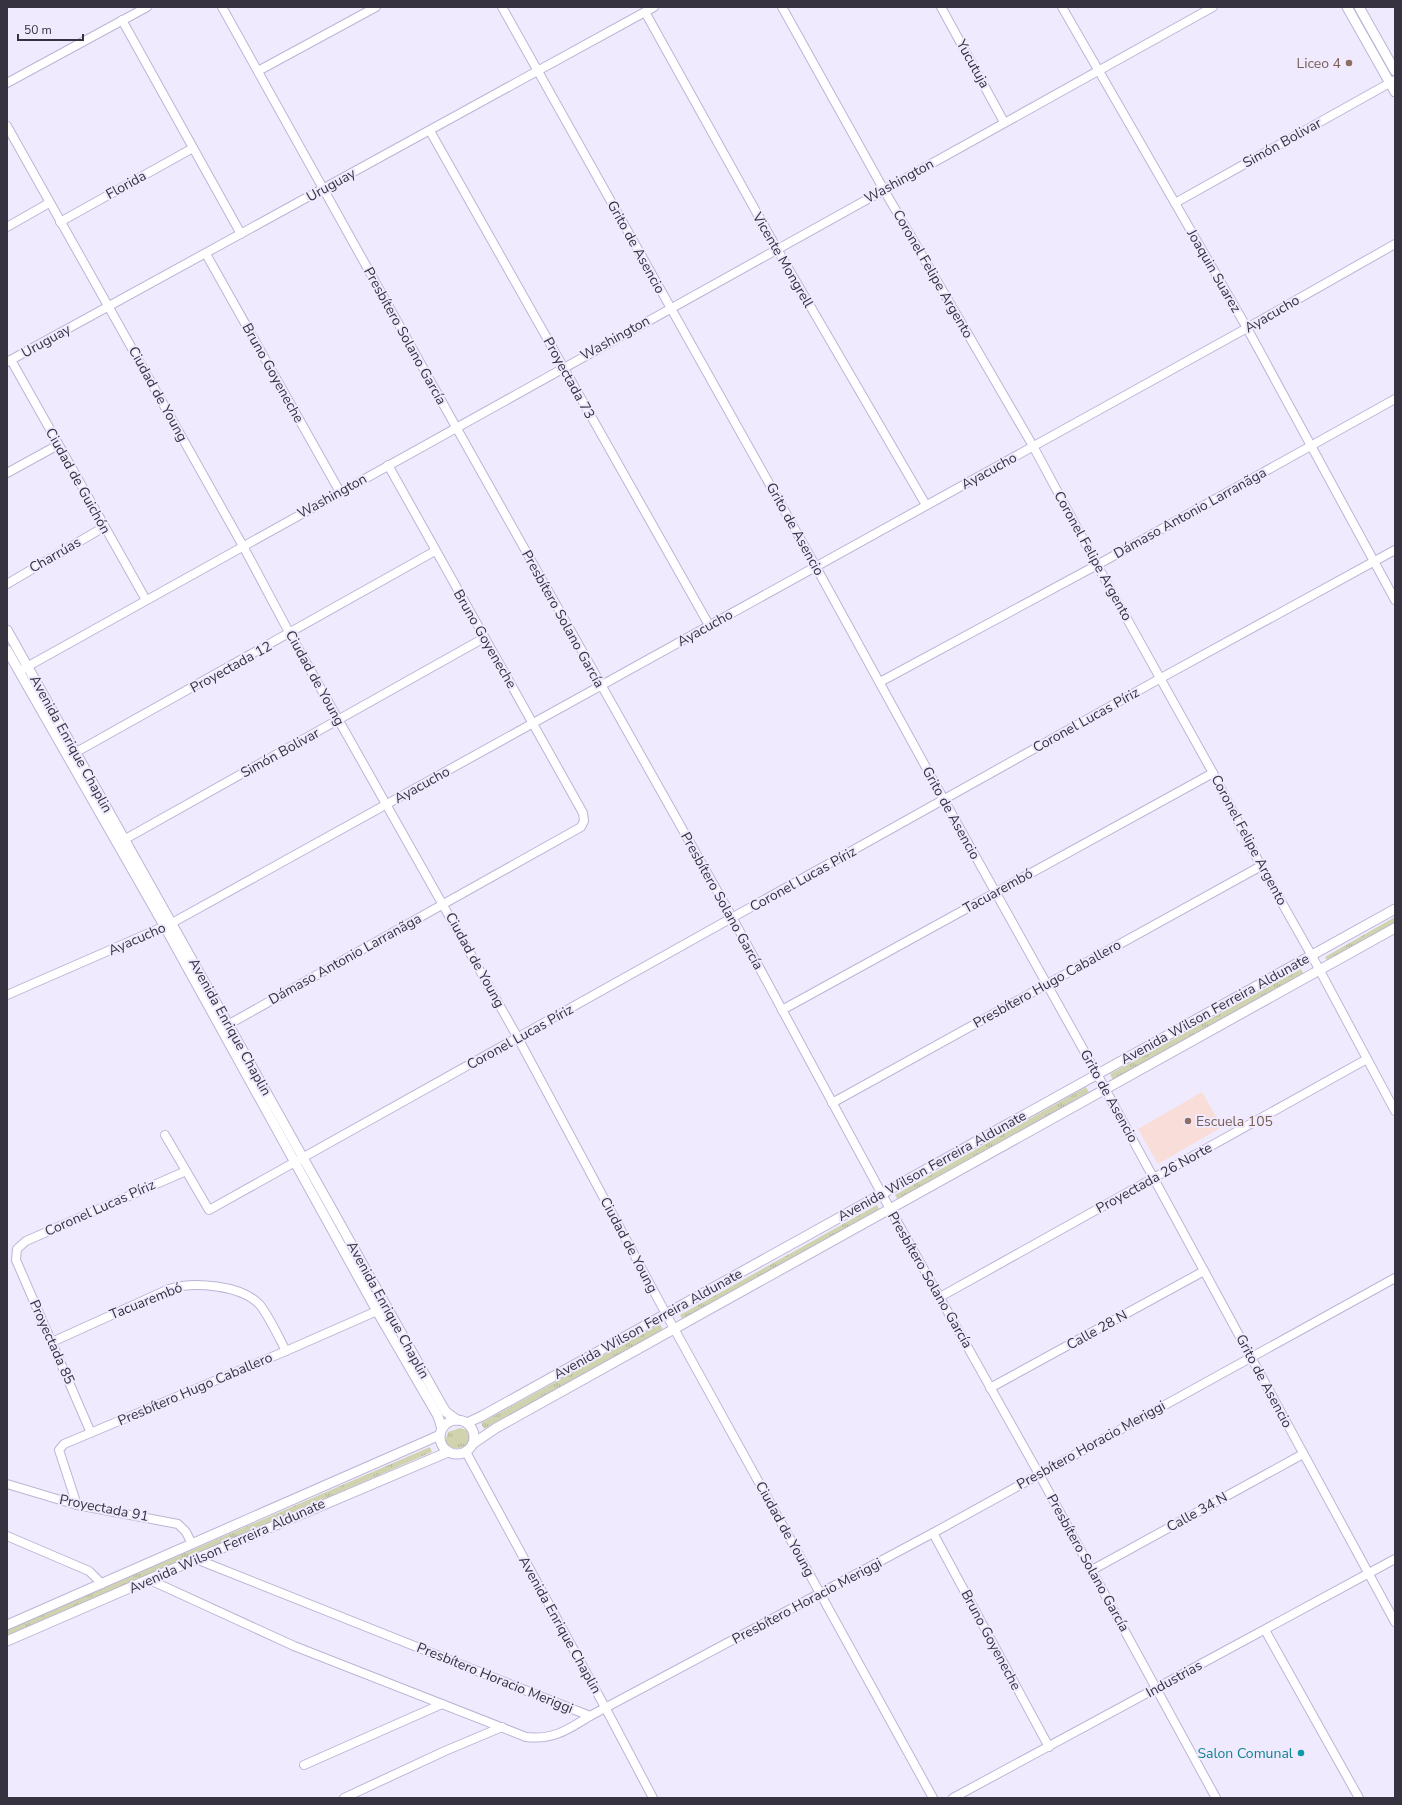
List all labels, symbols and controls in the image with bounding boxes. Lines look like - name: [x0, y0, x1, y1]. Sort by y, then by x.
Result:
- scale bar: [18, 16, 83, 42]
- text: 50 m: [24, 22, 52, 38]
- street label: Yucutuja: [951, 35, 994, 92]
- place label: Liceo 4: [1297, 54, 1341, 73]
- marker: Liceo 4: [1344, 58, 1354, 68]
- street label: Simón Bolivar: [1239, 114, 1325, 172]
- street label: Washington: [861, 154, 937, 208]
- street label: Uruguay: [303, 163, 360, 206]
- street label: Florida: [102, 166, 150, 204]
- street label: Grito de Asencio: [603, 197, 670, 297]
- street label: Coronel Felipe Argento: [888, 206, 978, 342]
- street label: Vicente Mongrell: [747, 208, 818, 312]
- street label: Joaquin Suarez: [1182, 225, 1246, 317]
- street label: Presbítero Solano García: [359, 264, 451, 408]
- street label: Ayacucho: [1241, 290, 1303, 337]
- street label: Washington: [577, 311, 653, 365]
- street label: Uruguay: [18, 319, 75, 362]
- street label: Bruno Goyeneche: [238, 320, 308, 426]
- street label: Proyectada 73: [539, 334, 599, 422]
- street label: Ciudad de Young: [124, 343, 192, 445]
- street label: Ciudad de Guichón: [41, 425, 115, 537]
- street label: Ayacucho: [958, 448, 1020, 494]
- street label: Dámaso Antonio Larranãga: [1110, 463, 1270, 563]
- street label: Washington: [294, 469, 370, 523]
- street label: Grito de Asencio: [762, 479, 829, 579]
- street label: Coronel Felipe Argento: [1049, 488, 1137, 624]
- street label: Charrúas: [26, 532, 85, 577]
- street label: Presbítero Solano García: [517, 547, 609, 691]
- street label: Bruno Goyeneche: [449, 586, 521, 692]
- street label: Ayacucho: [674, 605, 736, 651]
- street label: Ciudad de Young: [281, 627, 349, 729]
- street label: Proyectada 12: [187, 637, 275, 697]
- street label: Avenida Enrique Chaplin: [25, 672, 117, 816]
- street label: Coronel Lucas Píriz: [1029, 683, 1143, 757]
- street label: Simón Bolivar: [237, 724, 323, 782]
- street label: Ayacucho: [391, 762, 453, 808]
- street label: Grito de Asencio: [918, 763, 985, 863]
- street label: Coronel Felipe Argento: [1206, 771, 1292, 909]
- street label: Presbítero Solano García: [676, 829, 768, 973]
- street label: Coronel Lucas Píriz: [746, 842, 860, 916]
- street label: Tacuarembó: [960, 864, 1036, 918]
- street label: Dámaso Antonio Larranãga: [265, 909, 425, 1009]
- street label: Ciudad de Young: [441, 909, 509, 1011]
- street label: Ayacucho: [105, 918, 169, 960]
- street label: Presbítero Hugo Caballero: [970, 935, 1125, 1033]
- street label: Avenida Wilson Ferreira Aldunate: [1117, 949, 1313, 1069]
- street label: Avenida Enrique Chaplin: [184, 955, 276, 1099]
- street label: Coronel Lucas Píriz: [463, 1000, 577, 1074]
- street label: Grito de Asencio: [1076, 1046, 1143, 1146]
- street label: Avenida Wilson Ferreira Aldunate: [834, 1106, 1030, 1226]
- place label: Escuela 105: [1196, 1112, 1273, 1131]
- marker: Escuela 105: [1183, 1116, 1193, 1126]
- street label: Proyectada 26 Norte: [1093, 1138, 1215, 1218]
- street label: Coronel Lucas Píriz: [42, 1175, 159, 1241]
- street label: Ciudad de Young: [596, 1194, 662, 1296]
- street label: Presbítero Solano García: [883, 1208, 977, 1352]
- street label: Avenida Enrique Chaplin: [342, 1238, 434, 1382]
- street label: Avenida Wilson Ferreira Aldunate: [550, 1264, 746, 1384]
- street label: Tacuarembó: [107, 1278, 185, 1324]
- street label: Proyectada 85: [25, 1297, 79, 1387]
- street label: Calle 28 N: [1063, 1306, 1131, 1354]
- street label: Grito de Asencio: [1231, 1331, 1297, 1431]
- street label: Presbítero Hugo Caballero: [115, 1348, 276, 1430]
- street label: Presbítero Horacio Meriggi: [1013, 1396, 1169, 1494]
- street label: Ciudad de Young: [751, 1478, 819, 1580]
- street label: Calle 34 N: [1163, 1488, 1231, 1536]
- street label: Proyectada 91: [58, 1490, 150, 1526]
- street label: Presbítero Solano García: [1042, 1491, 1134, 1635]
- street label: Avenida Wilson Ferreira Aldunate: [126, 1494, 328, 1598]
- street label: Avenida Enrique Chaplin: [514, 1553, 606, 1697]
- street label: Presbítero Horacio Meriggi: [729, 1553, 885, 1649]
- street label: Bruno Goyeneche: [956, 1586, 1026, 1694]
- street label: Presbítero Horacio Meriggi: [414, 1638, 576, 1718]
- street label: Industrias: [1142, 1656, 1206, 1702]
- place label: Salon Comunal: [1197, 1744, 1294, 1763]
- marker: Salon Comunal: [1296, 1748, 1306, 1758]

